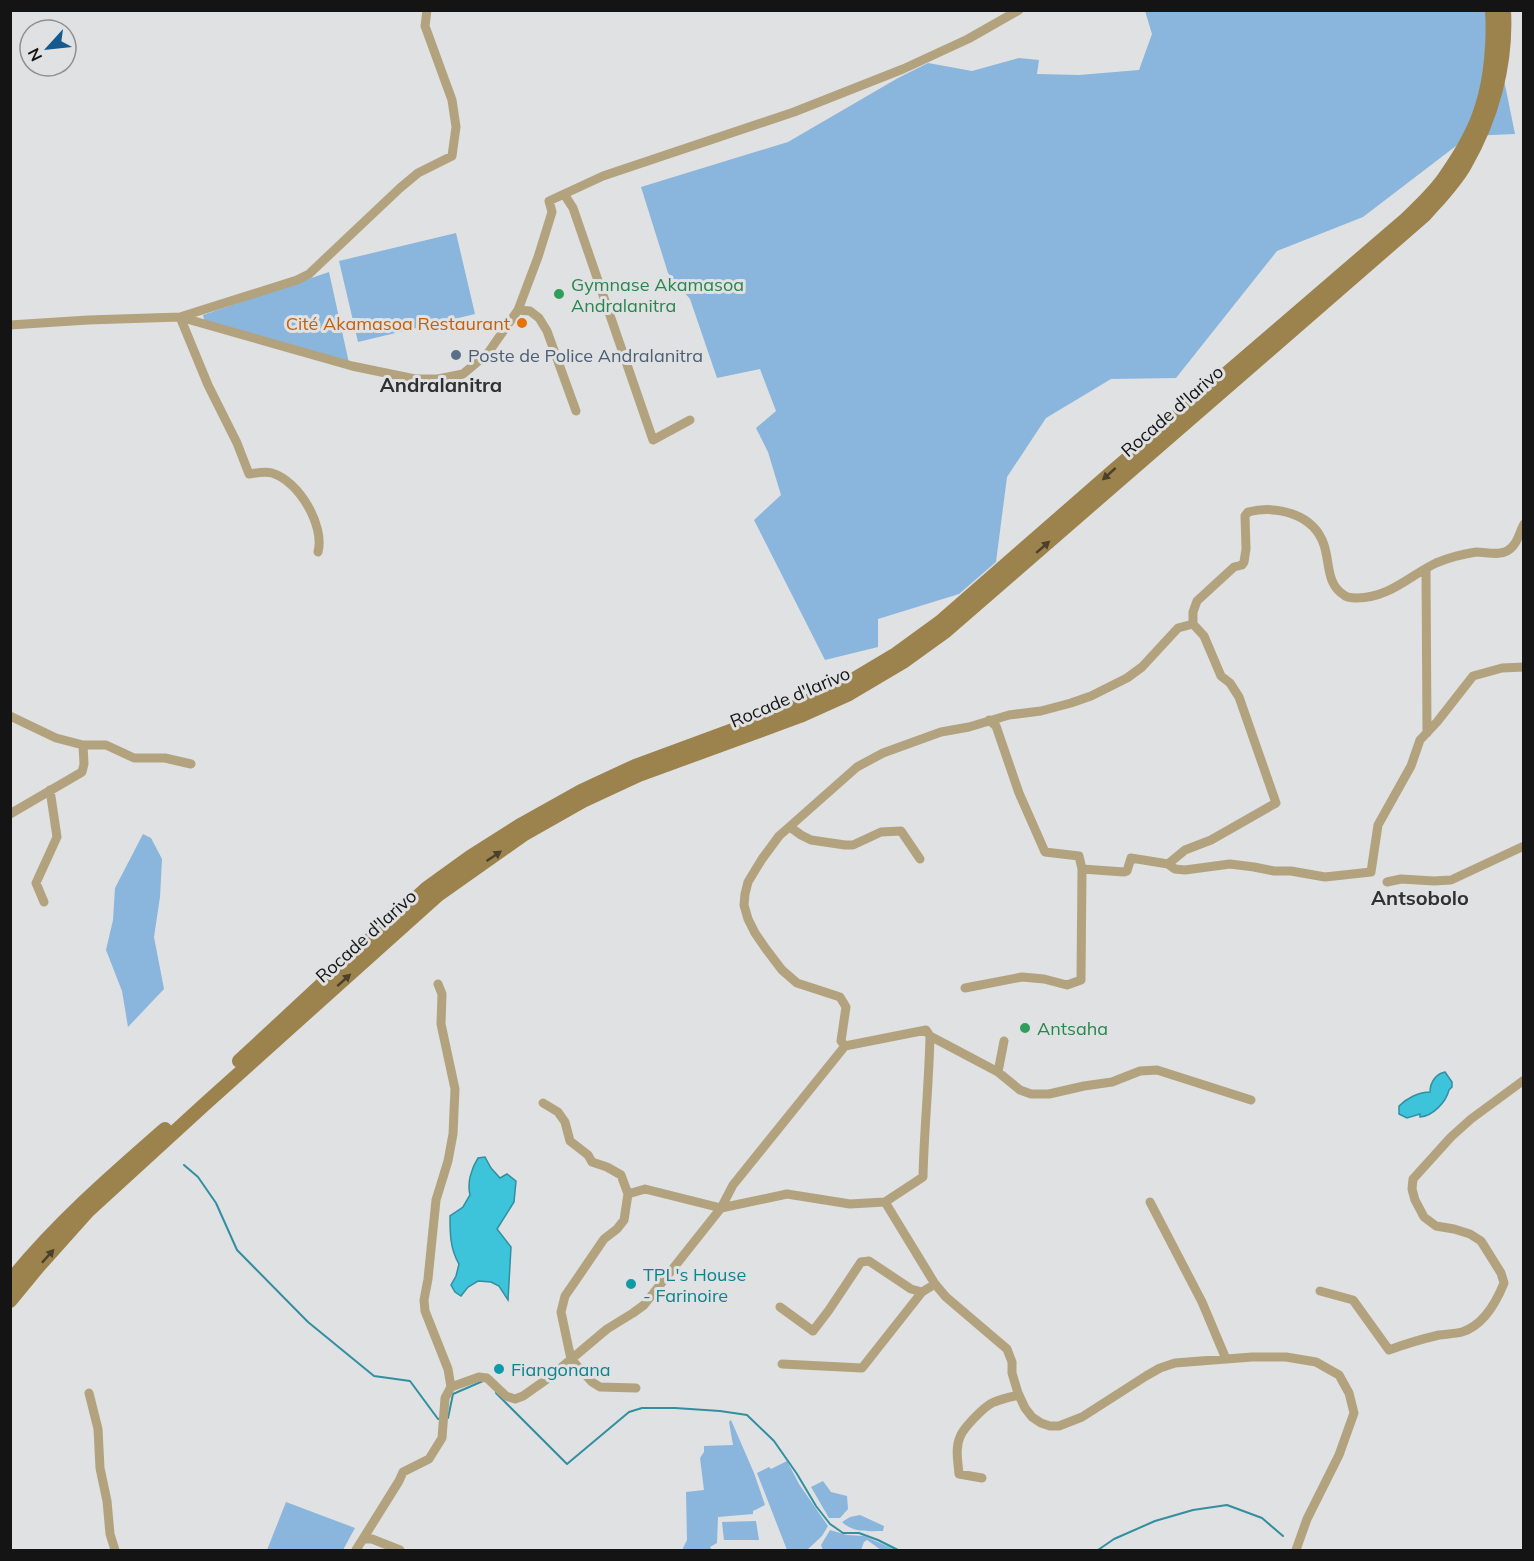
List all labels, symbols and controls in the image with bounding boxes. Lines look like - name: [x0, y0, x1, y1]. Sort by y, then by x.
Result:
- north arrow: [18, 18, 78, 78]
- text: N: [23, 45, 46, 65]
- place label: Gymnase Akamasoa Andralanitra: [571, 273, 744, 317]
- marker: Gymnase Akamasoa Andralanitra: [552, 287, 566, 301]
- place label: Cité Akamasoa Restaurant: [286, 312, 510, 335]
- marker: Cité Akamasoa Restaurant: [515, 316, 529, 330]
- place label: Poste de Police Andralanitra: [468, 344, 703, 367]
- marker: Poste de Police Andralanitra: [449, 348, 463, 362]
- street label: Rocade d'Iarivo: [1116, 360, 1228, 462]
- district label: Andralanitra: [380, 372, 502, 397]
- one-way arrow: [1102, 467, 1117, 480]
- one-way arrow: [1035, 541, 1050, 554]
- street label: Rocade d'Iarivo: [726, 661, 854, 733]
- one-way arrow: [485, 850, 501, 862]
- street label: Rocade d'Iarivo: [311, 885, 421, 987]
- district label: Antsobolo: [1371, 885, 1469, 910]
- one-way arrow: [336, 973, 351, 987]
- place label: Antsaha: [1037, 1017, 1108, 1040]
- marker: Antsaha: [1018, 1021, 1032, 1035]
- one-way arrow: [41, 1249, 54, 1264]
- place label: TPL's House - Farinoire: [643, 1263, 746, 1307]
- marker: TPL's House - Farinoire: [624, 1277, 638, 1291]
- place label: Fiangonana: [511, 1358, 611, 1381]
- marker: Fiangonana: [492, 1362, 506, 1376]

